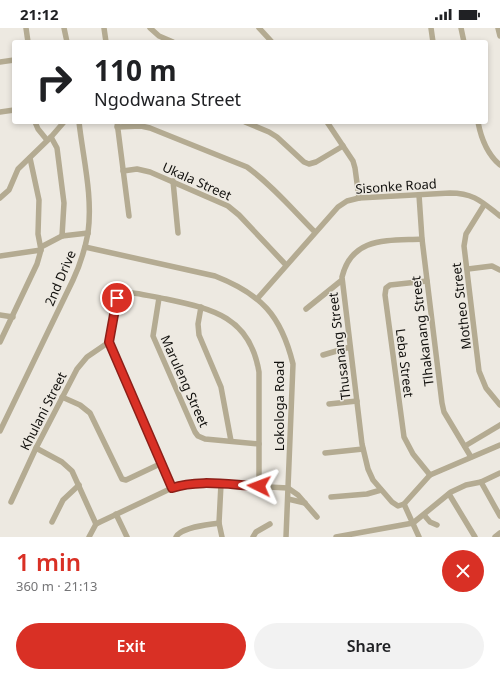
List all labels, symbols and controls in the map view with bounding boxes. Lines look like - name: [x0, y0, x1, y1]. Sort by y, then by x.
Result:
- text: 21:12: [20, 4, 59, 24]
- text: 110 m: [94, 51, 177, 89]
- icon: right: [28, 56, 80, 108]
- text: Ngodwana Street: [94, 87, 241, 111]
- street label: Ukala Street: [160, 158, 235, 204]
- street label: Sisonke Road: [355, 174, 437, 198]
- street label: 2nd Drive: [40, 247, 80, 309]
- street label: Motheo Street: [447, 261, 475, 350]
- street label: Tlhakanang Street: [406, 274, 438, 387]
- pin: [100, 281, 134, 315]
- icon: arrive: [106, 287, 128, 309]
- street label: Thusanang Street: [323, 291, 355, 401]
- street label: Leba Street: [392, 328, 418, 399]
- street label: Maruleng Street: [157, 332, 213, 430]
- street label: Lokologa Road: [270, 361, 288, 451]
- street label: Khulani Street: [15, 368, 71, 453]
- position arrow: [238, 465, 280, 507]
- text: 1 min: [16, 545, 81, 578]
- button: close: [442, 550, 484, 592]
- text: 360 m · 21:13: [16, 577, 97, 595]
- button: Exit: [16, 623, 246, 669]
- button: Share: [254, 623, 484, 669]

